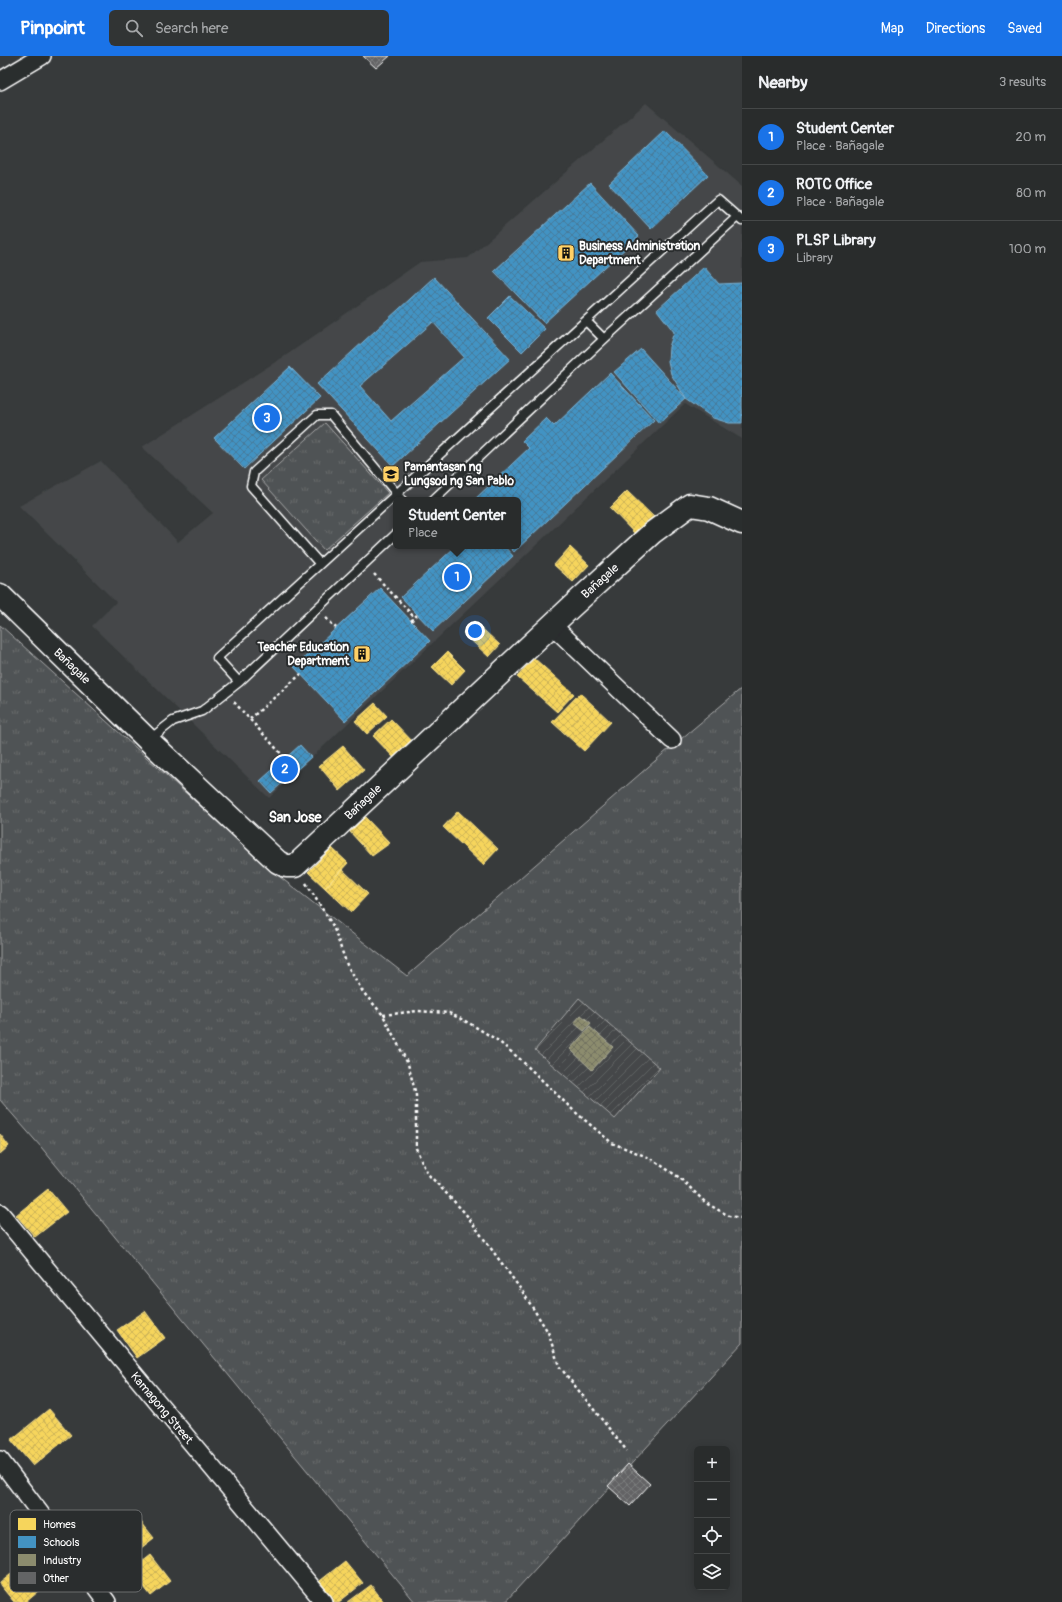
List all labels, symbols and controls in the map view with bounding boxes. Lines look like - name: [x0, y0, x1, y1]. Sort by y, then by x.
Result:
- search box: [109, 10, 389, 46]
- text: Pinpoint: [20, 16, 85, 40]
- icon: search: [123, 17, 145, 39]
- text: Search here: [155, 19, 228, 38]
- text: Map: [881, 20, 904, 37]
- text: Directions: [926, 20, 985, 37]
- text: Saved: [1007, 20, 1042, 37]
- text: Nearby: [758, 72, 807, 93]
- text: 3 results: [999, 74, 1046, 90]
- text: Student Center: [796, 119, 894, 138]
- text: 1: [768, 129, 774, 145]
- text: 20 m: [1015, 129, 1046, 145]
- text: Place · Bañagale: [796, 138, 884, 154]
- text: ROTC Office: [796, 175, 872, 194]
- text: 2: [767, 185, 775, 201]
- text: 80 m: [1016, 185, 1046, 201]
- text: Place · Bañagale: [796, 194, 884, 210]
- text: PLSP Library: [796, 231, 876, 250]
- place label: Business Administration Department: [579, 239, 701, 268]
- text: 3: [767, 241, 775, 257]
- text: 100 m: [1009, 241, 1046, 257]
- building icon: Business Administration Department: [556, 243, 576, 263]
- text: Library: [796, 250, 833, 266]
- pin: 3: [254, 403, 280, 433]
- place label: Pamantasan ng Lungsod ng San Pablo: [404, 460, 514, 489]
- school or university icon: Pamantasan ng Lungsod ng San Pablo: [381, 464, 401, 484]
- popup: [393, 497, 521, 549]
- text: Student Center: [408, 506, 506, 525]
- text: Place: [408, 525, 437, 541]
- street label: Bañagale: [578, 561, 622, 602]
- pin: 1: [444, 562, 470, 592]
- your location: [465, 621, 485, 641]
- place label: Teacher Education Department: [256, 640, 350, 669]
- building icon: Teacher Education Department: [352, 644, 372, 664]
- street label: Bañagale: [50, 645, 93, 688]
- pin: 2: [272, 754, 298, 784]
- street label: Bañagale: [342, 781, 385, 823]
- district label: San Jose: [269, 809, 322, 826]
- street label: Kamagong Street: [127, 1369, 196, 1448]
- map controls: [694, 1446, 730, 1590]
- button: +: [694, 1446, 730, 1482]
- button: −: [694, 1482, 730, 1518]
- legend: [10, 1510, 142, 1592]
- text: Homes: [43, 1518, 76, 1531]
- button: locate: [694, 1518, 730, 1554]
- text: Schools: [43, 1536, 80, 1549]
- text: Industry: [43, 1554, 82, 1567]
- button: layers: [694, 1554, 730, 1590]
- text: Other: [43, 1572, 69, 1585]

